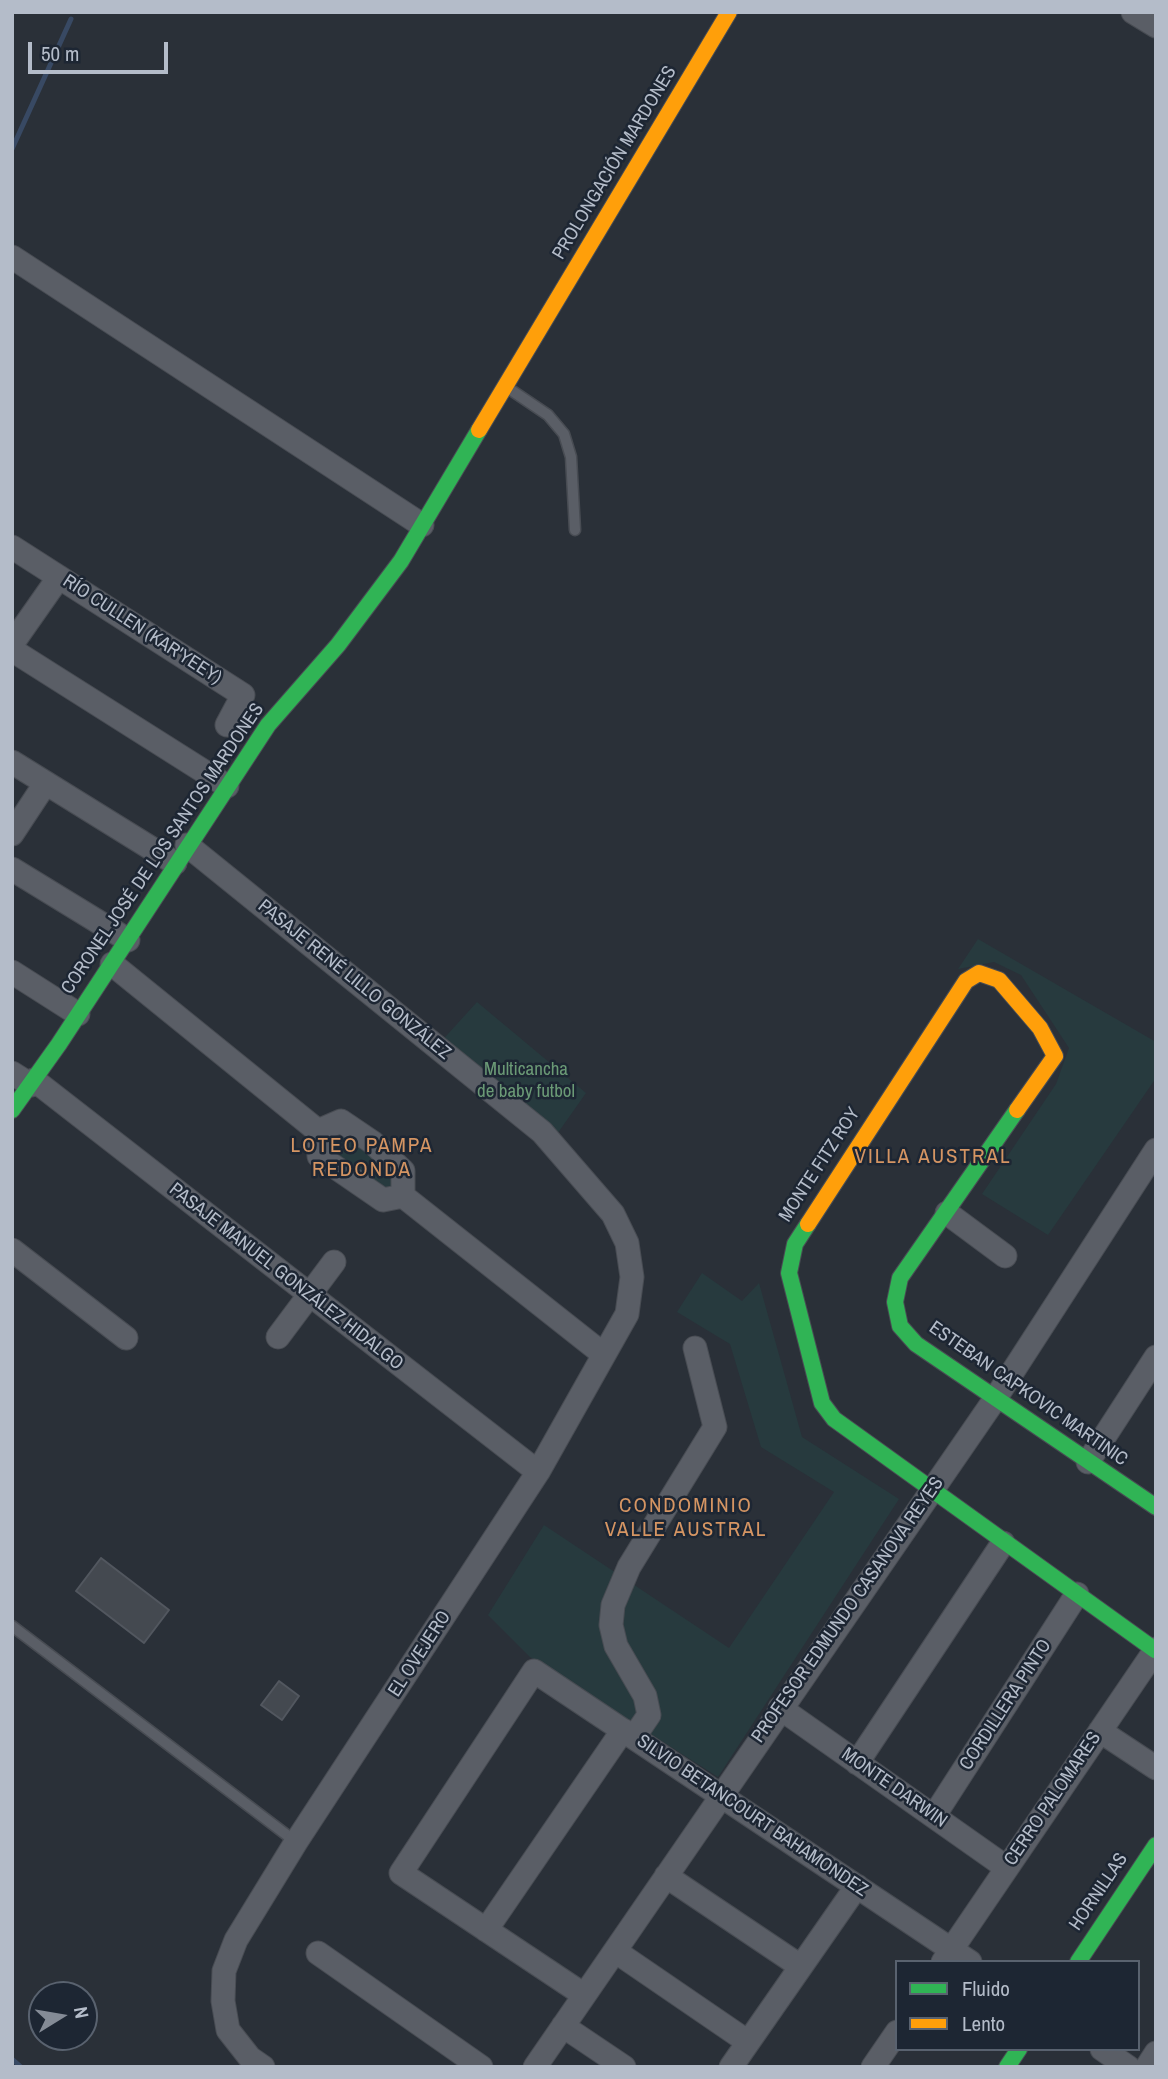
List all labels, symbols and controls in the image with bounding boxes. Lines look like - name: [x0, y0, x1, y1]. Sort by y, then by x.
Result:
- scale bar: [32, 28, 172, 72]
- text: 50 m: [41, 39, 79, 68]
- street label: PROLONGACIÓN MARDONES: [548, 62, 682, 264]
- street label: RÍO CULLEN (KAR'YEEY): [58, 570, 226, 690]
- street label: CORONEL JOSÉ DE LOS SANTOS MARDONES: [57, 699, 269, 999]
- street label: PASAJE RENÉ LILLO GONZÁLEZ: [253, 895, 455, 1065]
- park label: Multicancha de baby futbol: [477, 1059, 575, 1103]
- street label: MONTE FITZ ROY: [775, 1104, 865, 1226]
- district label: LOTEO PAMPA REDONDA: [292, 1133, 432, 1183]
- district label: VILLA AUSTRAL: [856, 1144, 1010, 1170]
- street label: PASAJE MANUEL GONZÁLEZ HIDALGO: [164, 1179, 408, 1375]
- street label: ESTEBAN CAPKOVIC MARTINIC: [924, 1317, 1132, 1471]
- street label: PROFESOR EDMUNDO CASANOVA REYES: [747, 1473, 949, 1747]
- district label: CONDOMINIO VALLE AUSTRAL: [606, 1493, 766, 1543]
- street label: EL OVEJERO: [384, 1607, 456, 1701]
- street label: CORDILLERA PINTO: [955, 1635, 1057, 1775]
- street label: CERRO PALOMARES: [1000, 1728, 1106, 1870]
- street label: SILVIO BETANCOURT BAHAMONDEZ: [632, 1730, 872, 1902]
- street label: MONTE DARWIN: [837, 1743, 951, 1833]
- street label: HORNILLAS: [1065, 1849, 1133, 1935]
- legend: [895, 1960, 1140, 2051]
- text: Fluido: [962, 1974, 1010, 2003]
- north arrow: [28, 1981, 98, 2051]
- text: N: [68, 2004, 95, 2020]
- text: Lento: [962, 2009, 1005, 2038]

